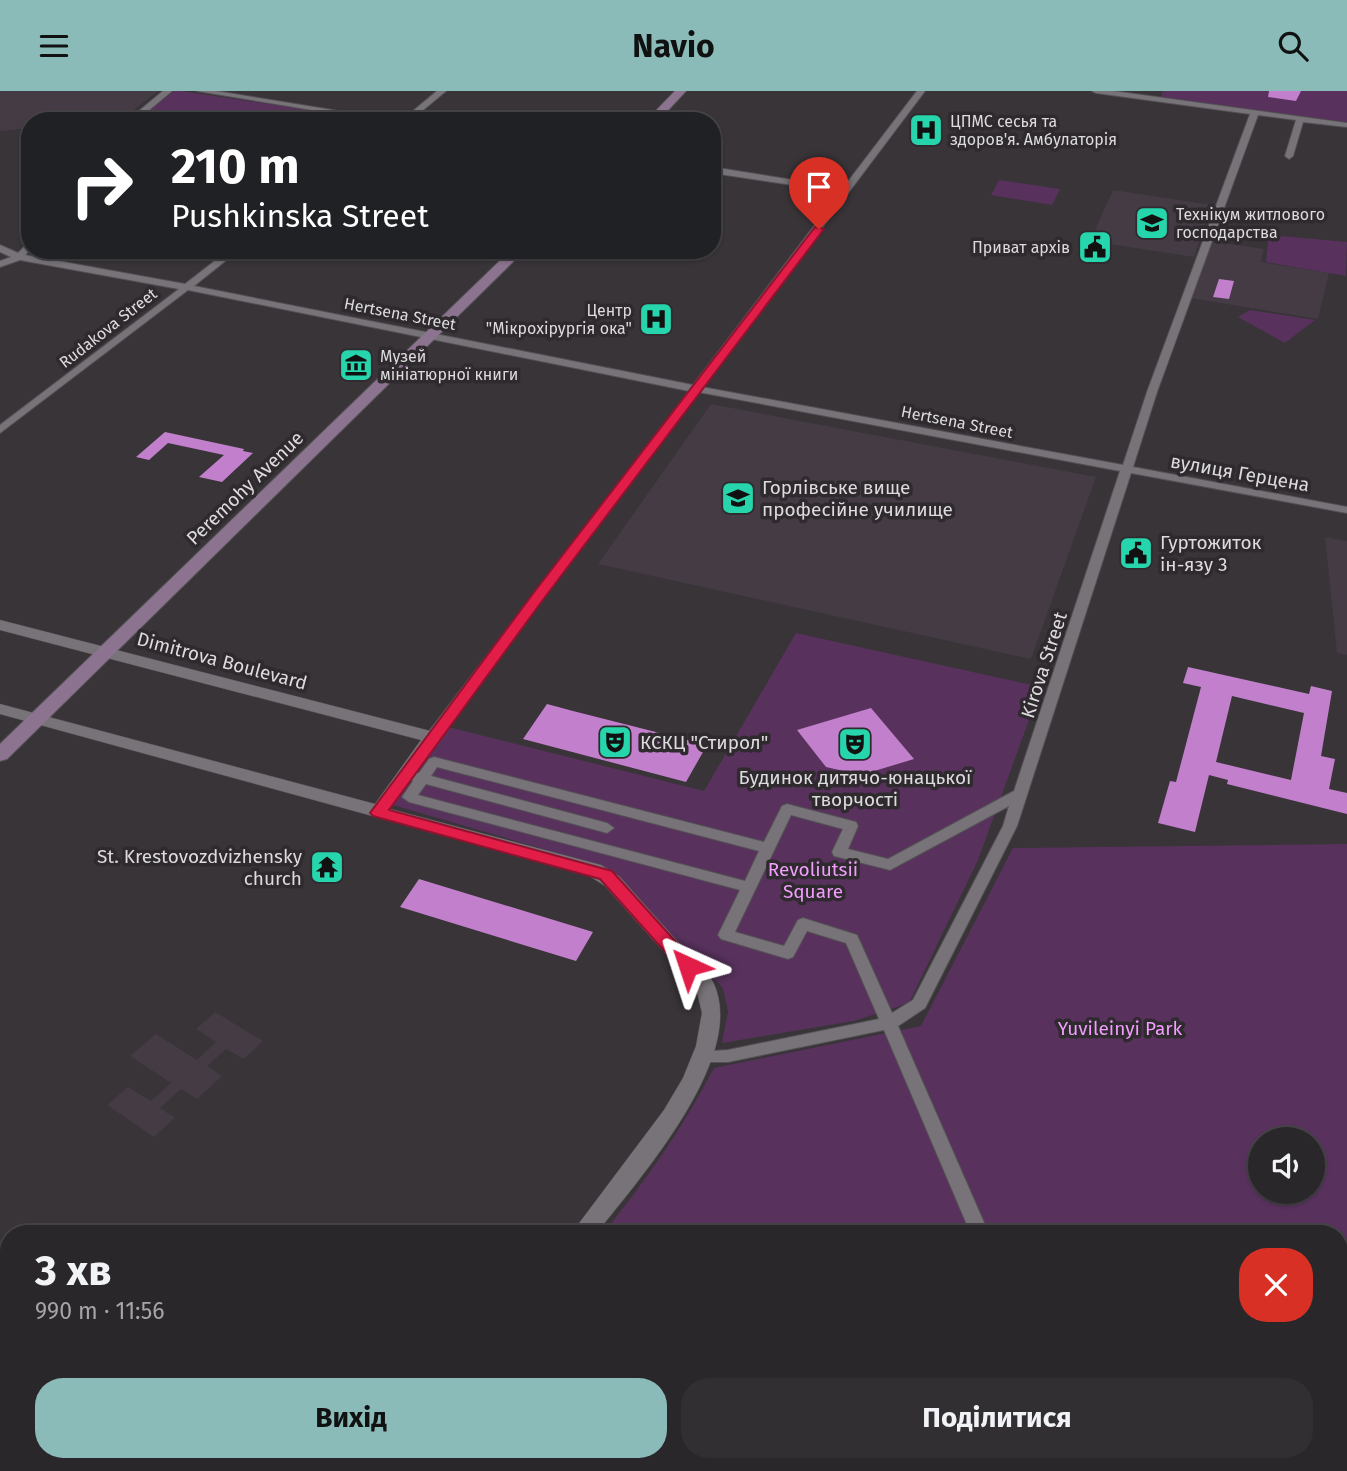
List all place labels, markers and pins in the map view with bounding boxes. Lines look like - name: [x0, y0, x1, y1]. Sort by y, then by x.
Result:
- hospital icon: ЦПМС сесья та здоров'я. Амбулаторія: [907, 111, 945, 149]
- place label: ЦПМС сесья та здоров'я. Амбулаторія: [950, 112, 1117, 149]
- pin: [789, 157, 849, 229]
- school or university icon: Технікум житлового господарства: [1133, 204, 1171, 242]
- place label: Технікум житлового господарства: [1176, 205, 1325, 242]
- public building icon: Приват архів: [1076, 228, 1114, 266]
- place label: Приват архів: [972, 238, 1070, 257]
- hospital icon: Центр "Мікрохірургія ока": [637, 300, 675, 338]
- place label: Центр "Мікрохірургія ока": [486, 301, 632, 338]
- museum icon: Музей мініатюрної книги: [337, 346, 375, 384]
- place label: Музей мініатюрної книги: [380, 347, 518, 384]
- place label: Горлівське вище професійне училище: [762, 476, 953, 521]
- school or university icon: Горлівське вище професійне училище: [719, 479, 757, 517]
- place label: Гуртожиток ін-язу 3: [1160, 531, 1262, 576]
- public building icon: Гуртожиток ін-язу 3: [1117, 534, 1155, 572]
- theatre icon: КСКЦ "Стирол": [596, 723, 634, 761]
- theatre icon: Будинок дитячо-юнацької творчості: [836, 725, 874, 763]
- place label: КСКЦ "Стирол": [640, 731, 768, 754]
- place label: Будинок дитячо-юнацької творчості: [739, 766, 972, 811]
- place label: St. Krestovozdvizhensky church: [97, 845, 303, 890]
- temple icon: St. Krestovozdvizhensky church: [308, 848, 346, 886]

